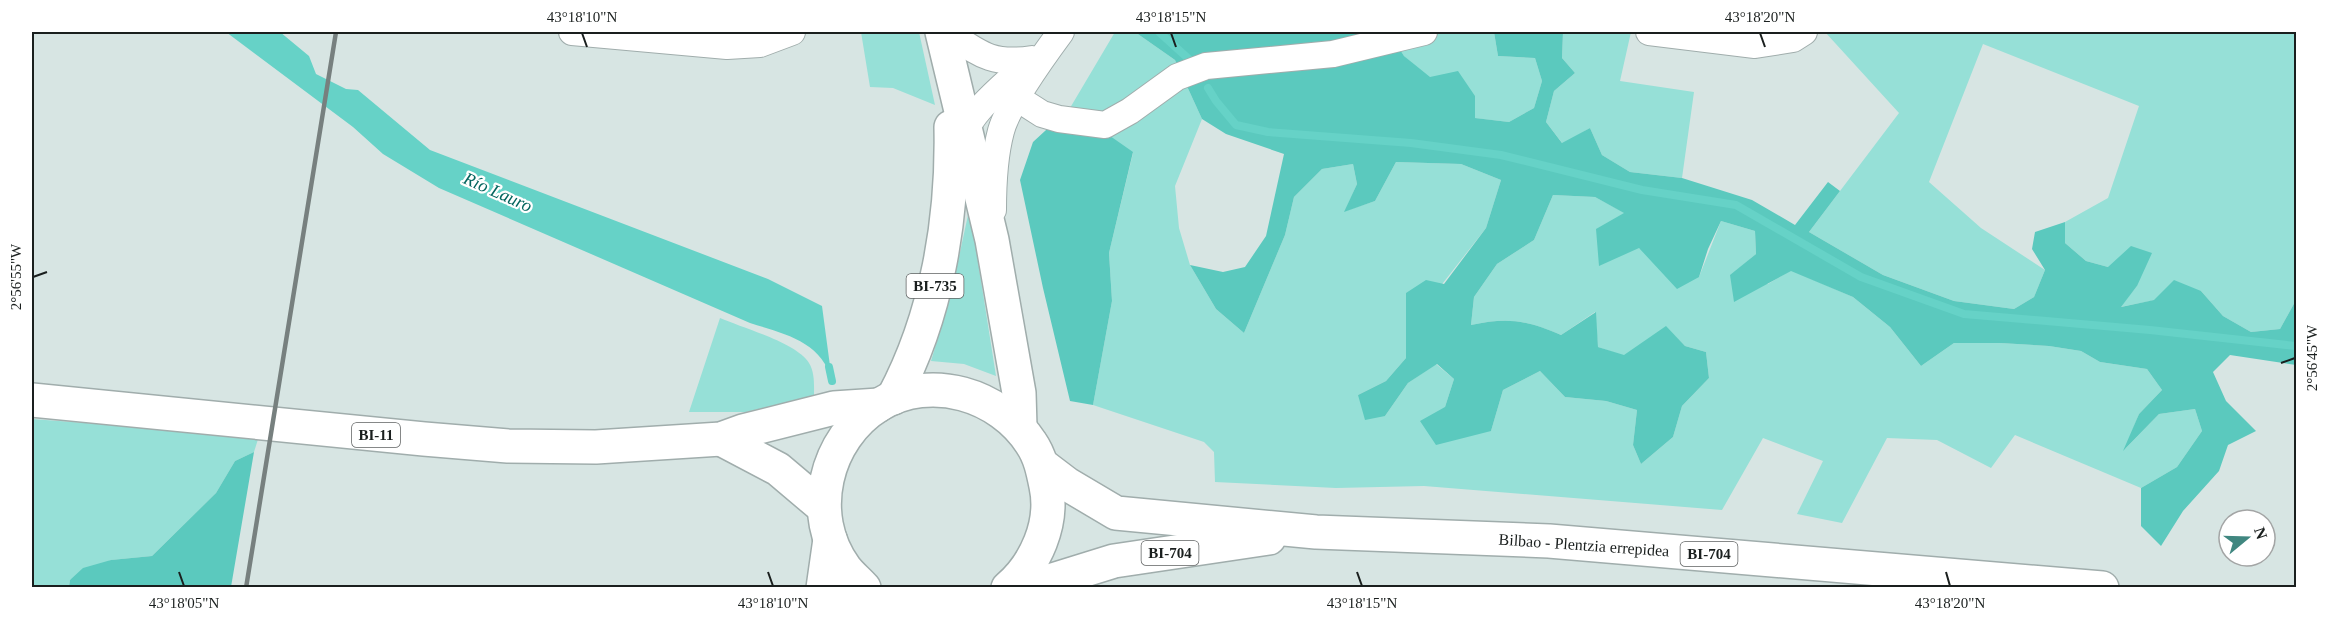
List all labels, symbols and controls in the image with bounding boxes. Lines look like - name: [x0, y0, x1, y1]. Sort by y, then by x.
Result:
- text: 43°18'10"N: [547, 9, 617, 25]
- text: 43°18'15"N: [1136, 9, 1206, 25]
- text: 43°18'20"N: [1725, 9, 1795, 25]
- water label: Río Lauro: [460, 168, 535, 216]
- text: 2°56'55"W: [8, 243, 24, 310]
- road number: BI-735: [906, 274, 964, 298]
- text: 2°56'45"W: [2304, 324, 2320, 391]
- road number: BI-11: [352, 423, 400, 447]
- north arrow: [2217, 508, 2277, 568]
- text: N: [2251, 525, 2271, 542]
- street label: Bilbao - Plentzia errepidea: [1498, 531, 1670, 560]
- road number: BI-704: [1142, 541, 1198, 565]
- road number: BI-704: [1680, 542, 1738, 566]
- text: 43°18'05"N: [149, 595, 219, 611]
- text: 43°18'10"N: [738, 595, 808, 611]
- text: 43°18'15"N: [1327, 595, 1397, 611]
- text: 43°18'20"N: [1915, 595, 1985, 611]

